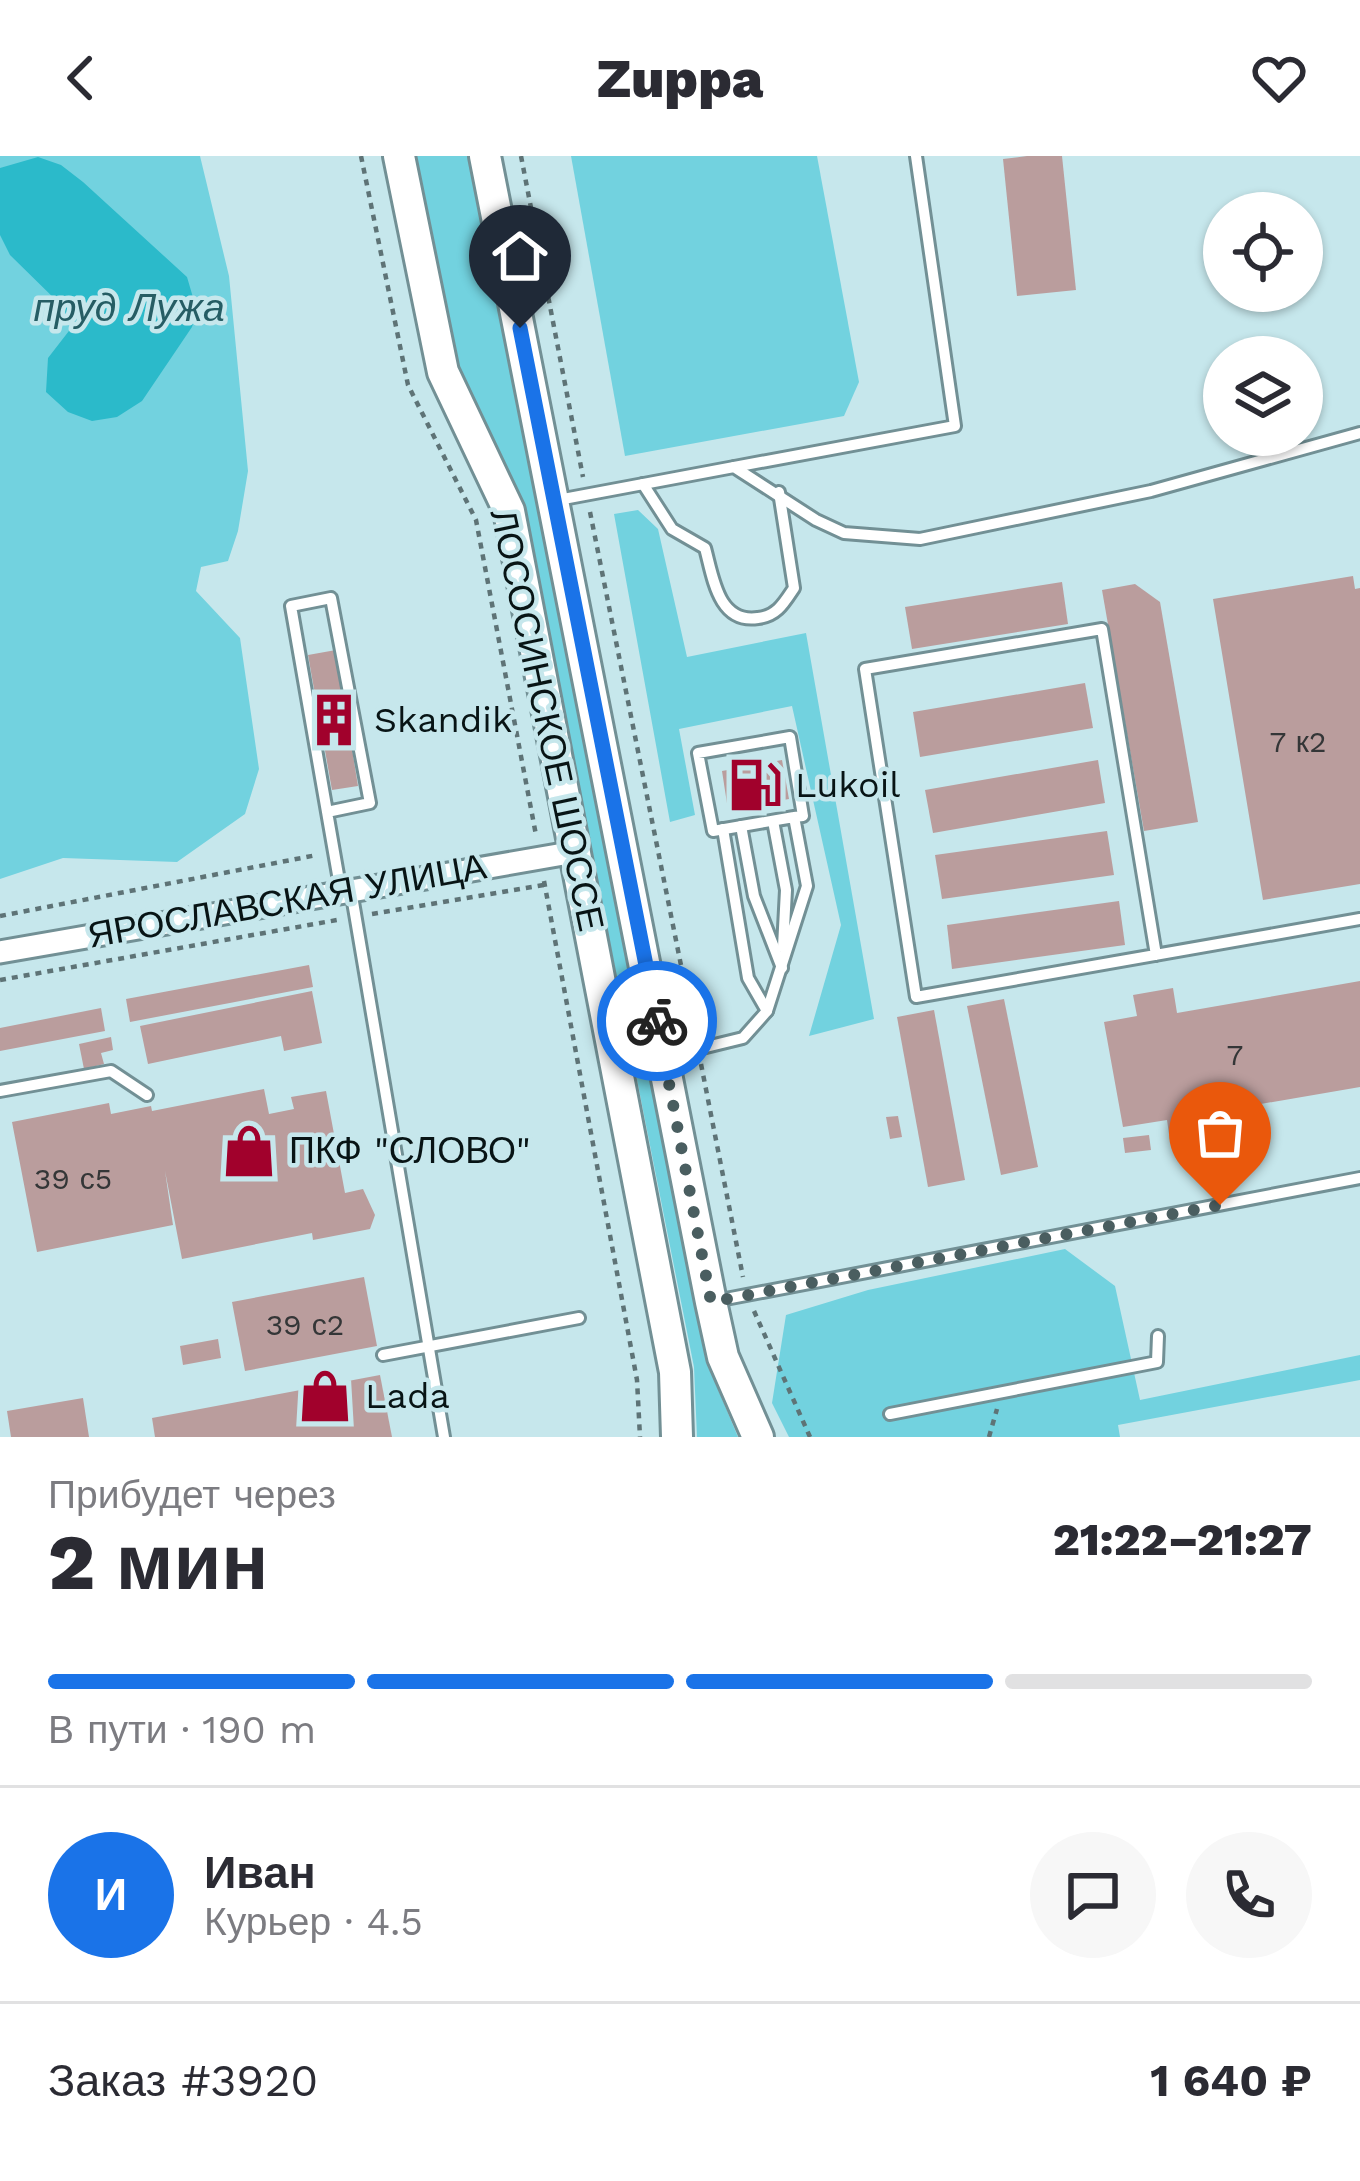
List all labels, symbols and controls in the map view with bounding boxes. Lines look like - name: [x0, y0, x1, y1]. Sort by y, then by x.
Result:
- icon: back: [48, 45, 114, 111]
- icon: heart: [1246, 45, 1312, 111]
- text: Zuppa: [597, 47, 763, 110]
- map controls: [1203, 192, 1323, 456]
- button: locate: [1203, 192, 1323, 312]
- pin: [469, 205, 571, 328]
- icon: home: [487, 223, 553, 289]
- water label: пруд Лужа: [33, 285, 225, 330]
- button: layers: [1203, 336, 1323, 456]
- street label: ЛОСОСИНСКОЕ ШОССЕ: [482, 505, 612, 935]
- building icon: Skandik: [305, 691, 363, 749]
- place label: Skandik: [374, 699, 512, 741]
- house number: 7 к2: [1270, 724, 1326, 759]
- fuel station icon: Lukoil: [726, 756, 784, 814]
- place label: Lukoil: [795, 764, 900, 806]
- street label: ЯРОСЛАВСКАЯ УЛИЦА: [85, 845, 489, 957]
- courier: [597, 961, 717, 1081]
- icon: bike: [624, 988, 690, 1054]
- house number: 7: [1227, 1037, 1243, 1072]
- pin: [1169, 1082, 1271, 1205]
- icon: bag: [1187, 1100, 1253, 1166]
- shop icon: ПКФ "СЛОВО": [220, 1122, 278, 1180]
- place label: ПКФ "СЛОВО": [289, 1130, 531, 1172]
- house number: 39 с5: [34, 1161, 112, 1196]
- house number: 39 с2: [266, 1307, 344, 1342]
- shop icon: Lada: [296, 1367, 354, 1425]
- place label: Lada: [365, 1375, 450, 1417]
- text: Прибудет через: [48, 1472, 336, 1517]
- text: 21:22–21:27: [1053, 1513, 1312, 1566]
- text: 2 мин: [48, 1516, 268, 1608]
- text: В пути · 190 m: [48, 1707, 316, 1752]
- button: chat: [1030, 1832, 1156, 1958]
- button: phone: [1186, 1832, 1312, 1958]
- text: Иван: [204, 1846, 316, 1899]
- text: И: [95, 1868, 127, 1921]
- text: Курьер · 4.5: [204, 1899, 423, 1944]
- text: Заказ #3920: [48, 2054, 318, 2107]
- text: 1 640 ₽: [1150, 2054, 1312, 2107]

